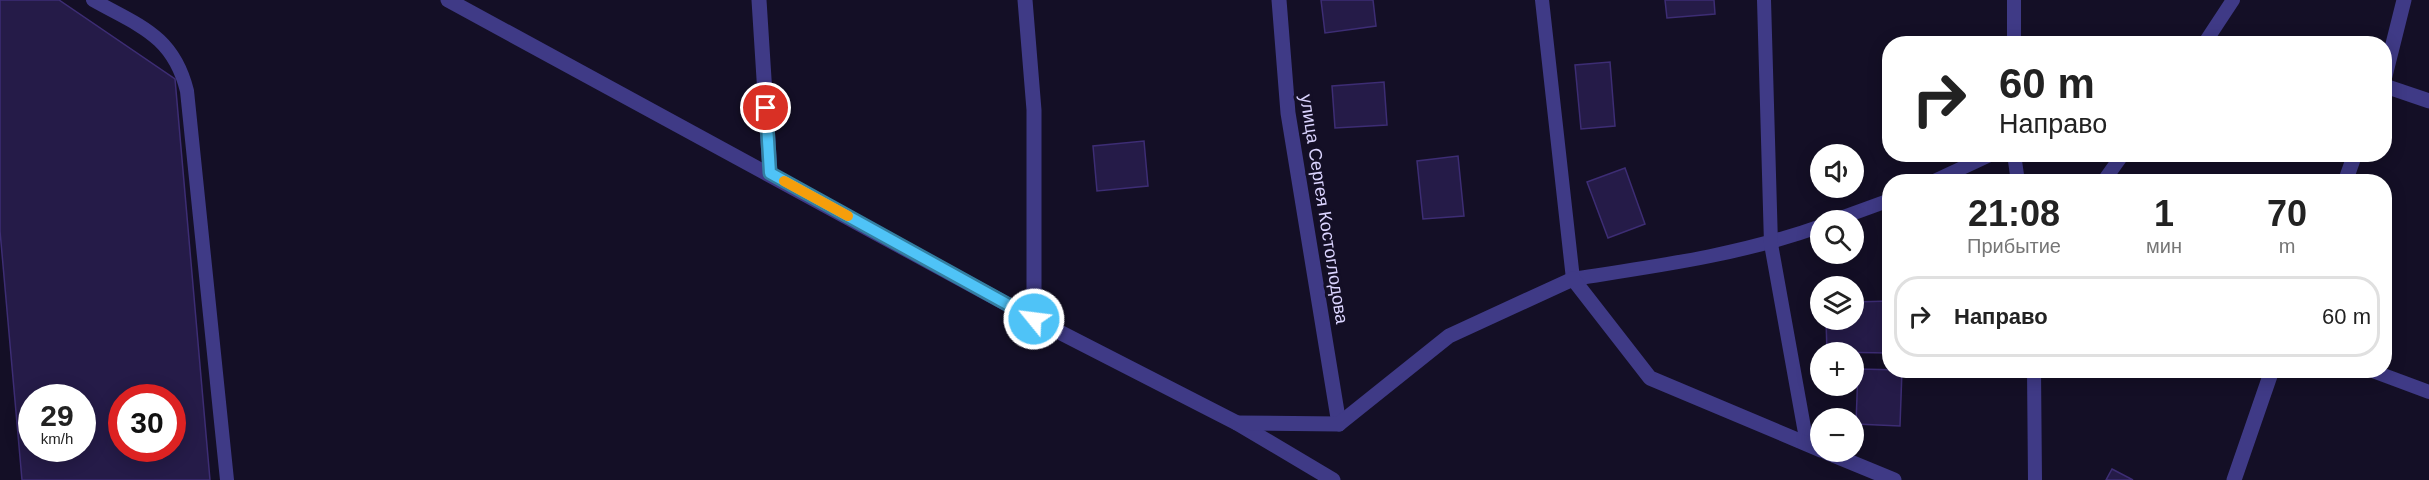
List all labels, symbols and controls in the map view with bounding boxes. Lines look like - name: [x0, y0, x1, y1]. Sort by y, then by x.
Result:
- icon: right: [1900, 60, 1978, 138]
- text: 60 m: [1999, 60, 2095, 107]
- pin: [740, 82, 791, 133]
- icon: arrive: [749, 91, 782, 124]
- street label: улица Сергея Костоглодова: [1296, 93, 1352, 326]
- text: Направо: [1999, 109, 2107, 139]
- map controls: [1810, 144, 1864, 462]
- button: sound: [1810, 144, 1864, 198]
- text: 21:08: [1968, 193, 2060, 234]
- text: 1: [2154, 193, 2174, 234]
- text: 70: [2267, 193, 2307, 234]
- button: search: [1810, 210, 1864, 264]
- text: Прибытие: [1967, 235, 2061, 257]
- text: мин: [2146, 235, 2182, 257]
- text: m: [2279, 235, 2295, 257]
- button: layers: [1810, 276, 1864, 330]
- position arrow: [1002, 287, 1066, 351]
- icon: right: [1903, 300, 1936, 333]
- text: Направо: [1954, 304, 2048, 329]
- text: 60 m: [2322, 304, 2371, 329]
- button: +: [1810, 342, 1864, 396]
- speed limit sign: 30: [108, 384, 186, 462]
- text: 29: [40, 399, 74, 432]
- button: −: [1810, 408, 1864, 462]
- text: km/h: [41, 430, 73, 447]

